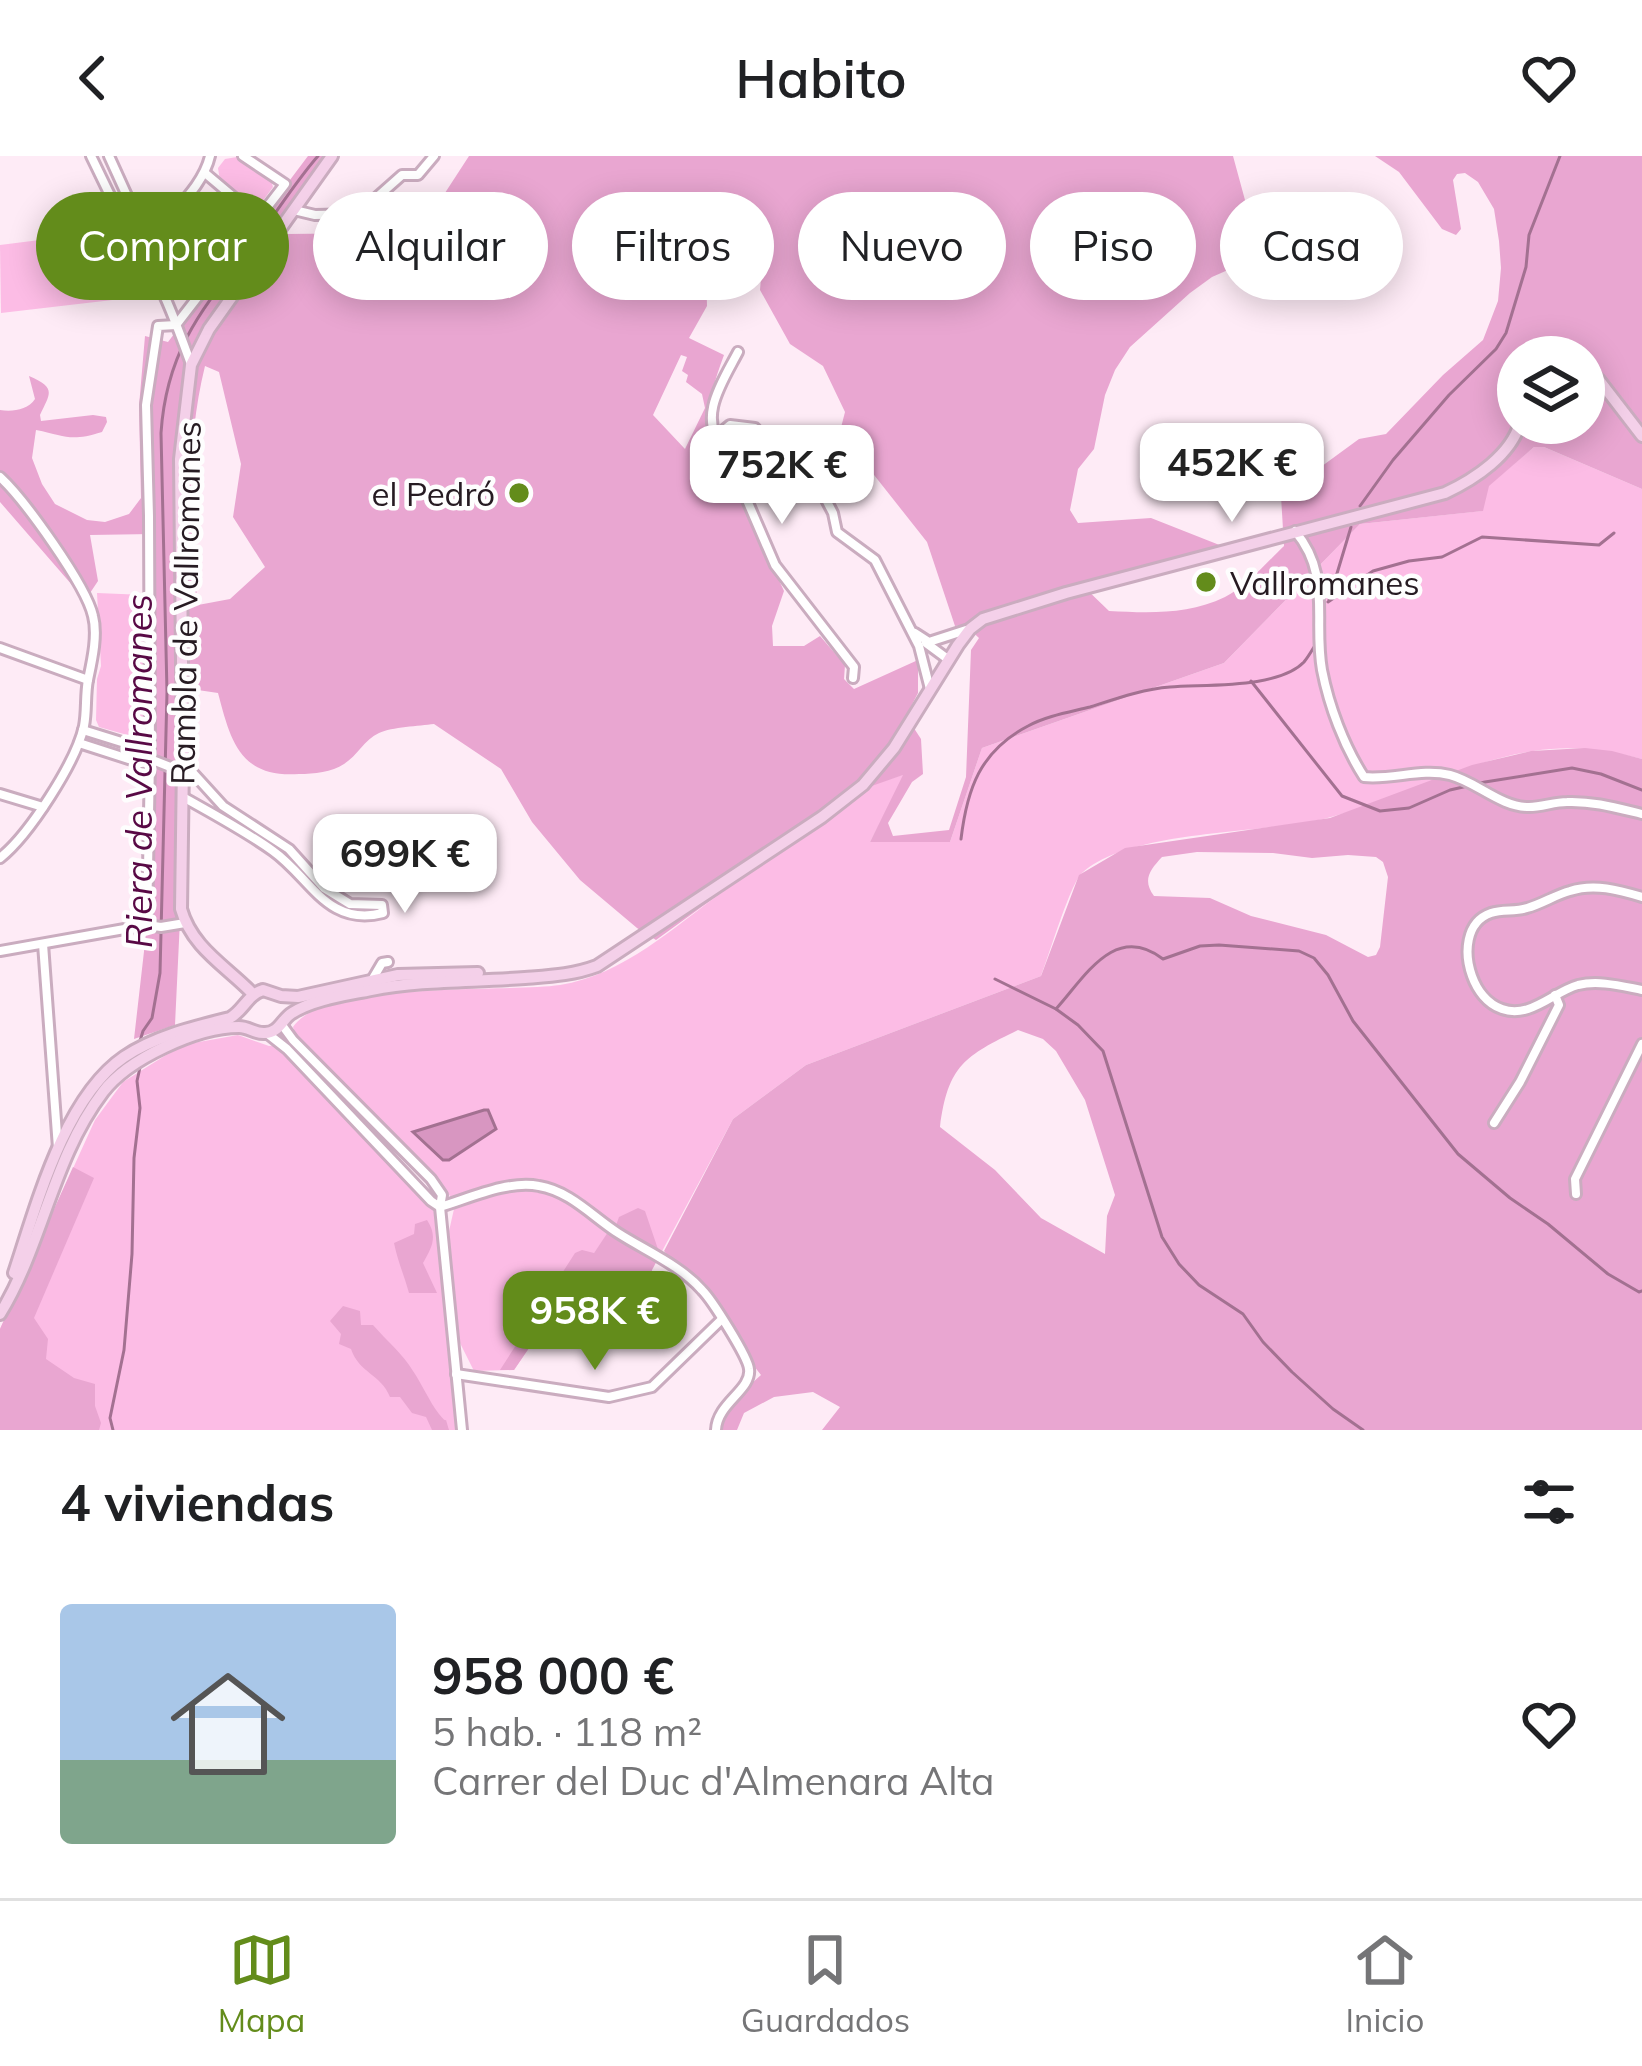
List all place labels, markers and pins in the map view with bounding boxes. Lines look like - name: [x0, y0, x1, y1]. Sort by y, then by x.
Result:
- pin: 452K €: [1134, 423, 1330, 525]
- pin: 752K €: [684, 425, 880, 527]
- place label: el Pedró: [371, 473, 495, 514]
- marker: el Pedró: [506, 480, 532, 506]
- place label: Vallromanes: [1230, 562, 1420, 603]
- marker: Vallromanes: [1193, 569, 1219, 595]
- pin: 699K €: [307, 814, 503, 916]
- pin: 958K €: [497, 1271, 693, 1373]

